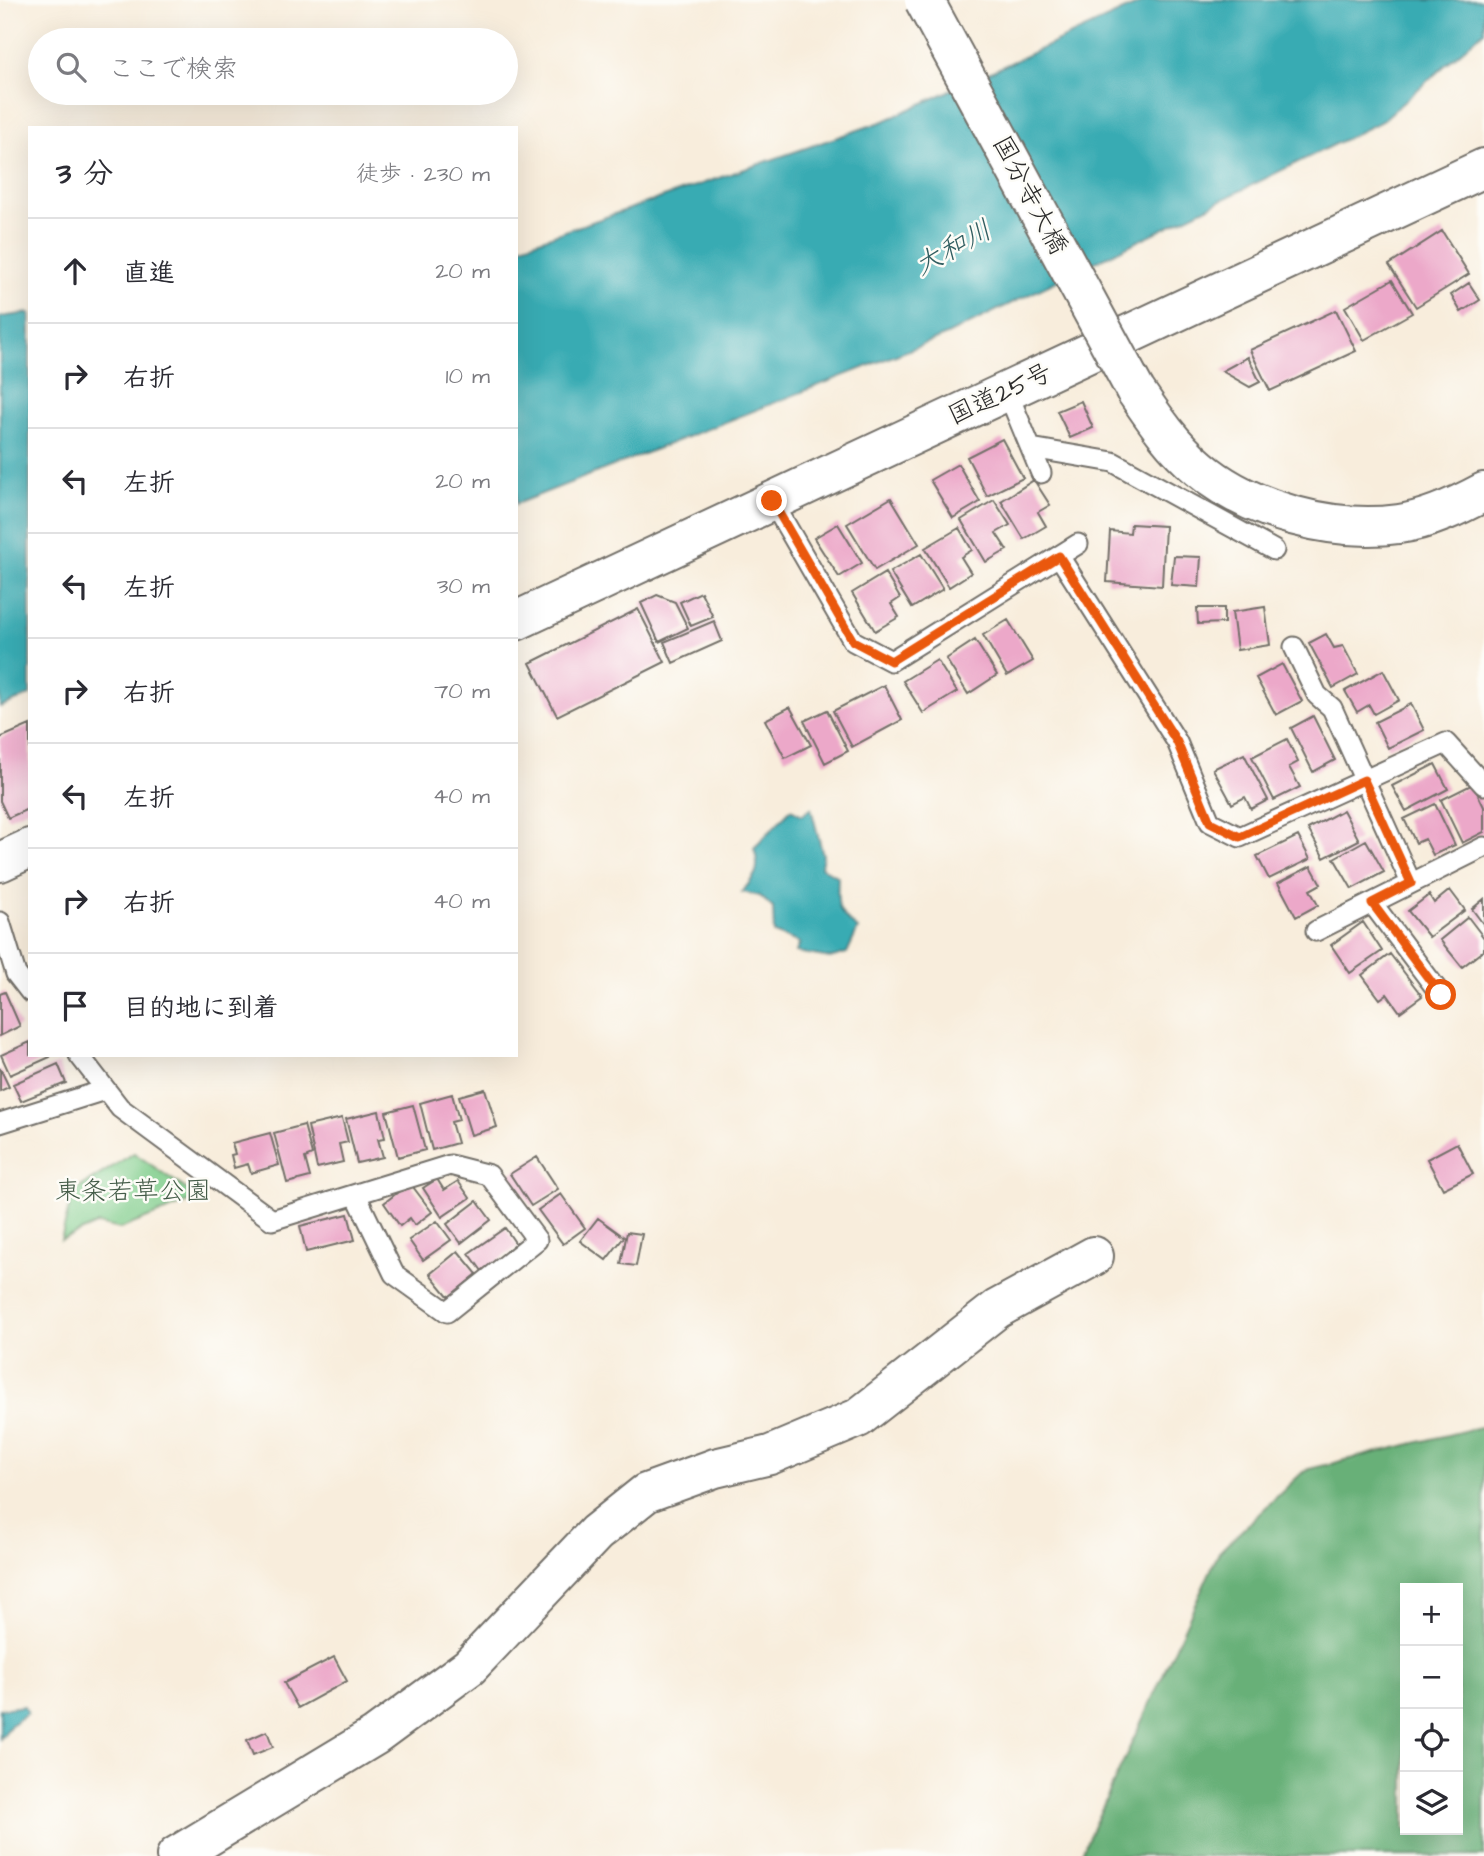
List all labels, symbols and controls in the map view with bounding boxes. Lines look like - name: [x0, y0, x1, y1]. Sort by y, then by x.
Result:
- search box: [28, 28, 518, 105]
- icon: search: [52, 48, 90, 86]
- text: ここで検索: [108, 51, 238, 87]
- street label: 国分寺大橋: [984, 129, 1076, 261]
- text: 3 分: [56, 153, 113, 195]
- text: 徒歩 · 230 m: [356, 158, 490, 190]
- water label: 大和川: [907, 211, 999, 285]
- icon: ahead: [56, 252, 94, 290]
- text: 直進: [123, 255, 175, 291]
- text: 20 m: [435, 255, 490, 287]
- street label: 国道25号: [942, 354, 1058, 434]
- icon: right: [56, 357, 94, 395]
- text: 右折: [123, 360, 175, 396]
- text: 10 m: [445, 360, 490, 392]
- icon: left: [56, 462, 94, 500]
- text: 左折: [123, 465, 175, 501]
- text: 20 m: [435, 465, 490, 497]
- route end: [756, 485, 787, 516]
- icon: left: [56, 567, 94, 605]
- text: 左折: [123, 570, 175, 606]
- text: 30 m: [437, 570, 490, 602]
- icon: right: [56, 672, 94, 710]
- text: 右折: [123, 675, 175, 711]
- text: 70 m: [434, 675, 490, 707]
- icon: left: [56, 777, 94, 815]
- text: 左折: [123, 780, 175, 816]
- text: 40 m: [433, 780, 490, 812]
- icon: right: [56, 882, 94, 920]
- text: 右折: [123, 885, 175, 921]
- text: 40 m: [433, 885, 490, 917]
- route start: [1425, 979, 1456, 1010]
- icon: arrive: [56, 987, 94, 1025]
- text: 目的地に到着: [123, 990, 279, 1026]
- park label: 東条若草公園: [55, 1173, 211, 1209]
- map controls: [1400, 1583, 1463, 1835]
- button: +: [1400, 1583, 1463, 1646]
- button: −: [1400, 1646, 1463, 1709]
- button: locate: [1400, 1709, 1463, 1772]
- button: layers: [1400, 1772, 1463, 1835]

